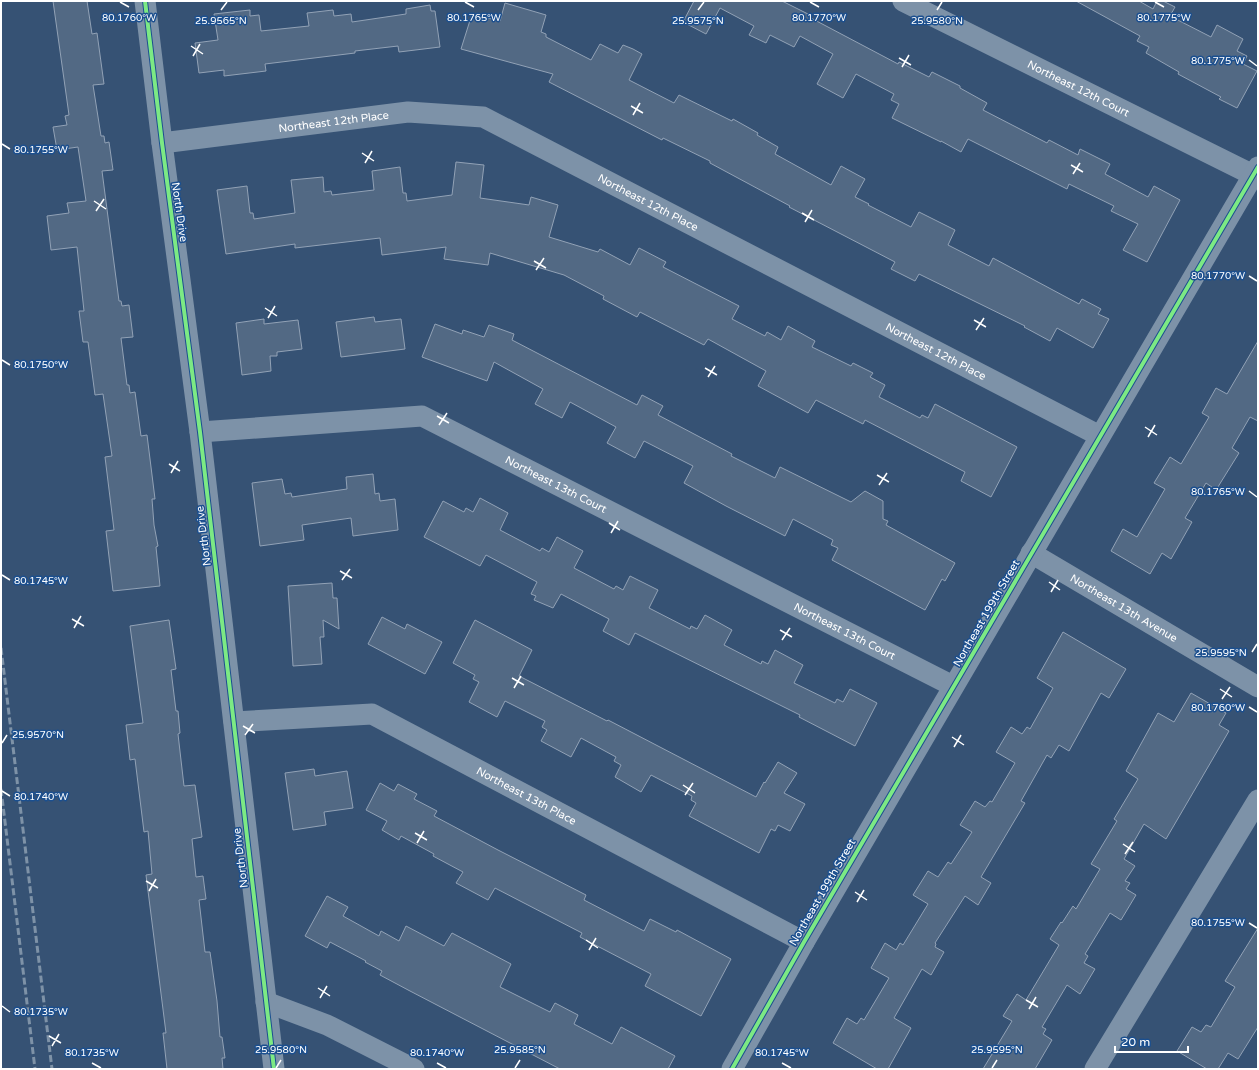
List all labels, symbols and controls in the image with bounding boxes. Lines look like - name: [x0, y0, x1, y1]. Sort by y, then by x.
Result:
- text: 80.1760°W: [102, 12, 156, 24]
- text: 80.1765°W: [447, 12, 501, 24]
- text: 80.1770°W: [792, 12, 846, 24]
- text: 80.1775°W: [1137, 12, 1191, 24]
- text: 25.9565°N: [195, 15, 247, 27]
- text: 25.9575°N: [672, 15, 724, 27]
- text: 25.9580°N: [911, 15, 963, 27]
- text: 80.1775°W: [1191, 55, 1245, 67]
- street label: Northeast 12th Court: [1025, 58, 1131, 119]
- street label: Northeast 12th Place: [278, 108, 390, 135]
- text: 80.1755°W: [14, 144, 68, 156]
- street label: Northeast 12th Place: [596, 172, 700, 234]
- street label: North Drive: [169, 181, 190, 243]
- text: 80.1770°W: [1191, 270, 1245, 282]
- street label: Northeast 12th Place: [883, 320, 988, 383]
- text: 80.1750°W: [14, 359, 68, 371]
- street label: Northeast 13th Court: [503, 453, 609, 516]
- text: 80.1765°W: [1191, 486, 1245, 498]
- street label: North Drive: [193, 505, 214, 567]
- street label: Northeast 199th Street: [951, 558, 1022, 669]
- street label: Northeast 13th Avenue: [1068, 572, 1180, 645]
- text: 80.1745°W: [14, 575, 68, 587]
- street label: Northeast 13th Court: [792, 600, 898, 663]
- text: 25.9595°N: [1195, 647, 1247, 659]
- text: 80.1760°W: [1191, 702, 1245, 714]
- text: 25.9570°N: [12, 729, 64, 741]
- street label: Northeast 13th Place: [474, 764, 579, 828]
- text: 80.1740°W: [14, 791, 68, 803]
- street label: North Drive: [230, 827, 251, 889]
- street label: Northeast 199th Street: [787, 837, 858, 948]
- text: 80.1755°W: [1191, 917, 1245, 929]
- text: 80.1735°W: [14, 1006, 68, 1018]
- scale bar: [1115, 1028, 1188, 1054]
- text: 20 m: [1121, 1035, 1150, 1049]
- text: 25.9580°N: [255, 1044, 307, 1056]
- text: 25.9585°N: [494, 1044, 546, 1056]
- text: 25.9595°N: [971, 1044, 1023, 1056]
- text: 80.1735°W: [65, 1047, 119, 1059]
- text: 80.1740°W: [410, 1047, 464, 1059]
- text: 80.1745°W: [755, 1047, 809, 1059]

